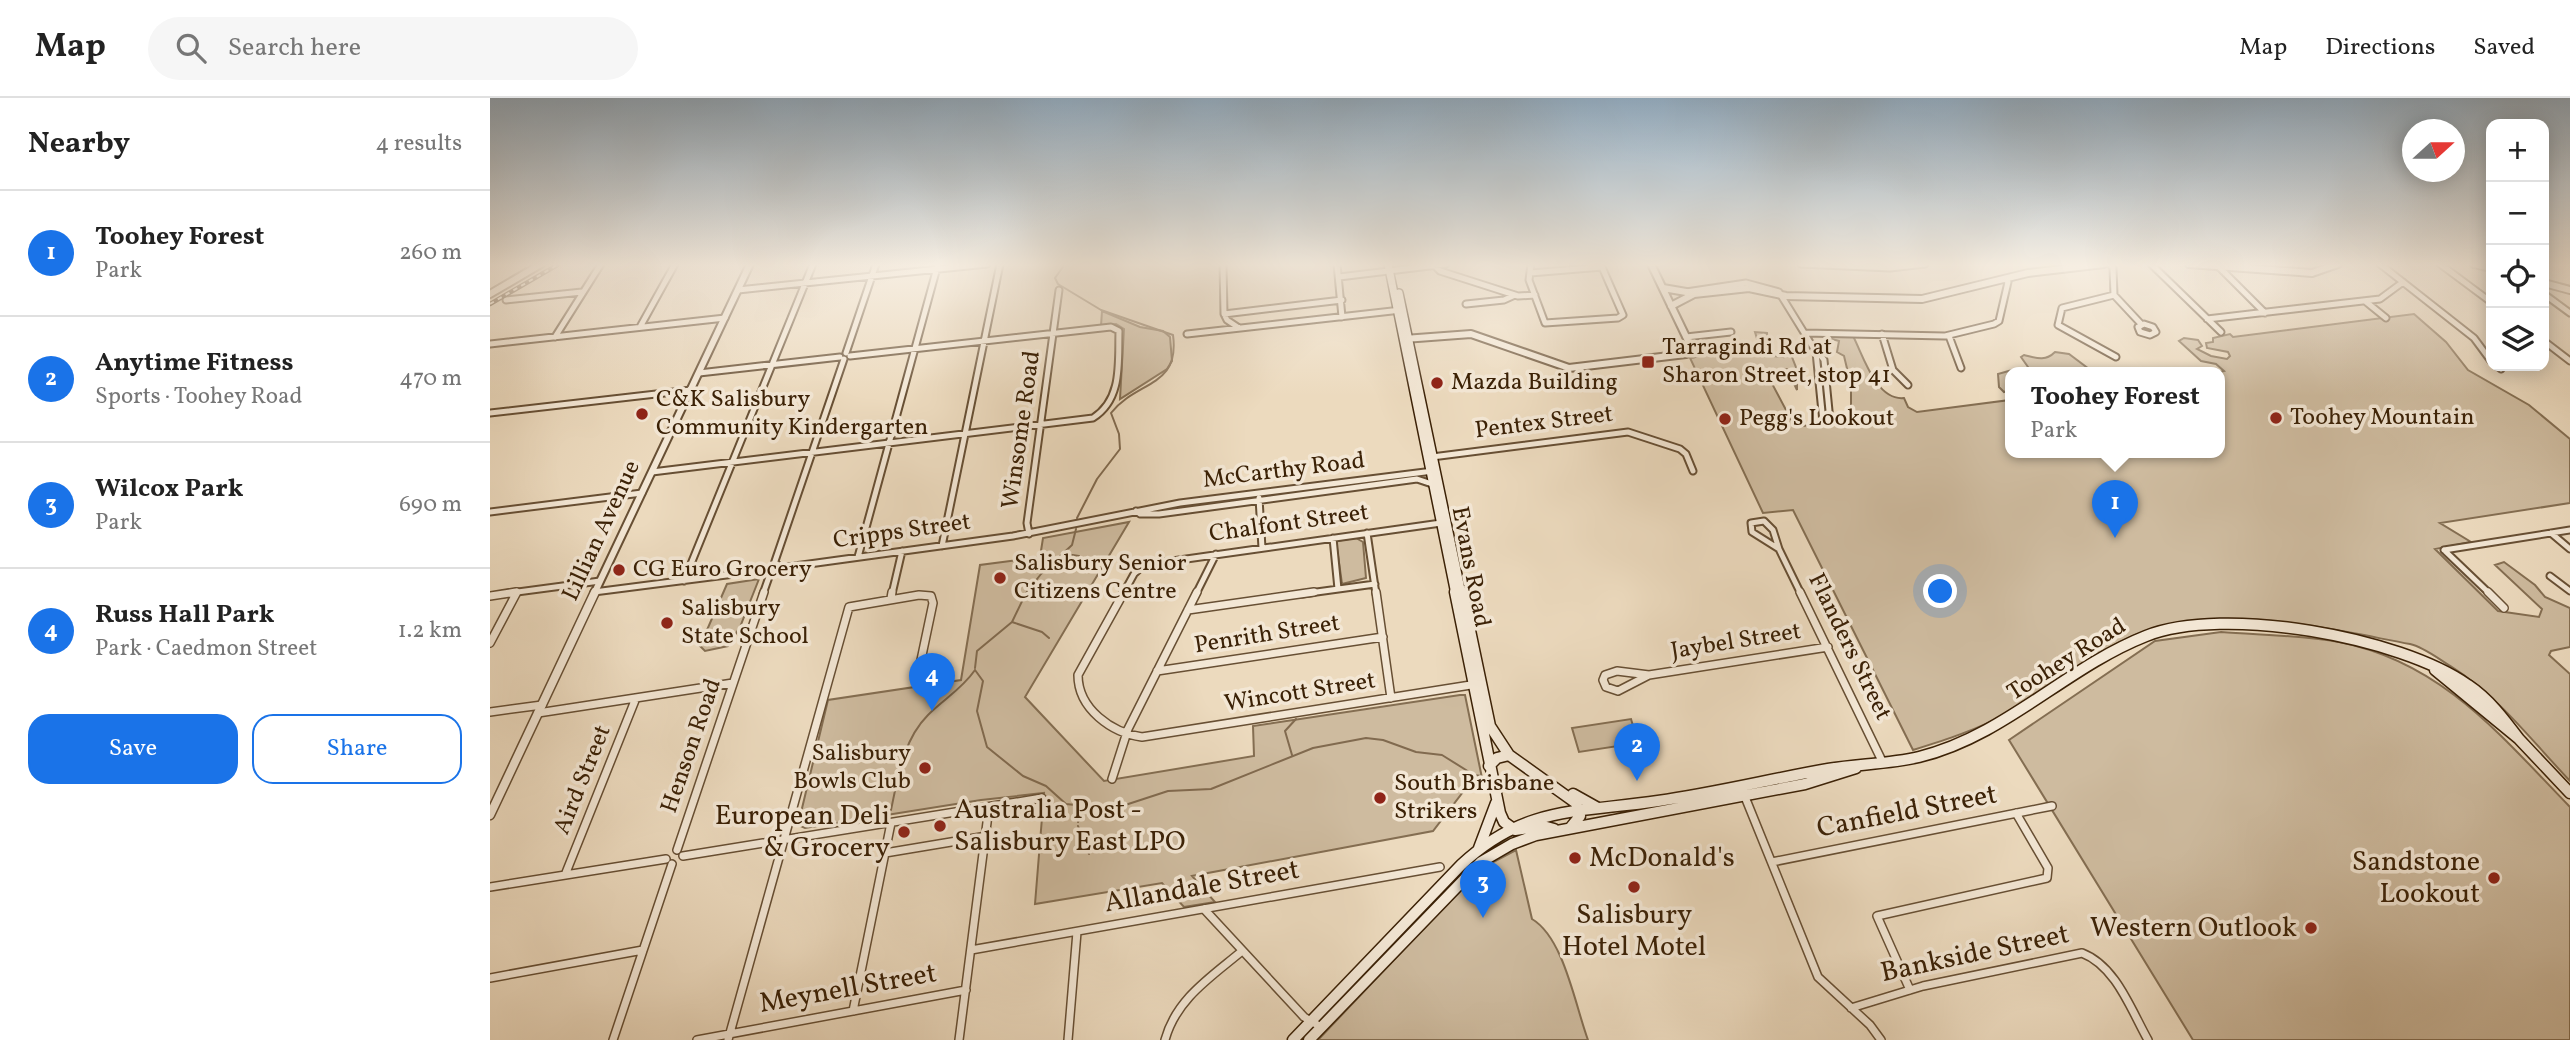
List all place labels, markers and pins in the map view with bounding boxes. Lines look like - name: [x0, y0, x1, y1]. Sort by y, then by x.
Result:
- place label: Tarragindi Rd at Sharon Street, stop 41: [1662, 331, 1891, 393]
- marker: Tarragindi Rd at Sharon Street, stop 41: [1640, 354, 1656, 370]
- place label: Mazda Building: [1451, 366, 1618, 400]
- marker: Mazda Building: [1429, 375, 1445, 391]
- place label: C&K Salisbury Community Kindergarten: [656, 383, 928, 445]
- place label: Toohey Mountain: [2290, 401, 2475, 435]
- place label: Pegg's Lookout: [1739, 402, 1894, 436]
- marker: C&K Salisbury Community Kindergarten: [634, 406, 650, 422]
- marker: Toohey Mountain: [2268, 410, 2284, 426]
- marker: Pegg's Lookout: [1717, 411, 1733, 427]
- pin: 1: [2092, 480, 2138, 538]
- place label: Salisbury Senior Citizens Centre: [1014, 547, 1187, 609]
- place label: CG Euro Grocery: [633, 553, 812, 587]
- marker: CG Euro Grocery: [611, 562, 627, 578]
- marker: Salisbury Senior Citizens Centre: [992, 570, 1008, 586]
- place label: Salisbury State School: [681, 592, 809, 654]
- marker: Salisbury State School: [659, 615, 675, 631]
- pin: 4: [909, 653, 955, 711]
- pin: 2: [1614, 723, 1660, 781]
- place label: Salisbury Bowls Club: [793, 737, 911, 799]
- marker: Salisbury Bowls Club: [917, 760, 933, 776]
- place label: South Brisbane Strikers: [1394, 767, 1554, 829]
- marker: South Brisbane Strikers: [1372, 790, 1388, 806]
- place label: Australia Post - Salisbury East LPO: [954, 791, 1186, 862]
- place label: European Deli & Grocery: [715, 797, 890, 868]
- marker: Australia Post - Salisbury East LPO: [932, 818, 948, 834]
- marker: European Deli & Grocery: [896, 824, 912, 840]
- place label: McDonald's: [1589, 839, 1735, 878]
- place label: Sandstone Lookout: [2352, 843, 2480, 914]
- marker: McDonald's: [1567, 850, 1583, 866]
- pin: 3: [1460, 860, 1506, 918]
- marker: Sandstone Lookout: [2486, 870, 2502, 886]
- marker: Salisbury Hotel Motel: [1626, 879, 1642, 895]
- place label: Salisbury Hotel Motel: [1562, 896, 1706, 967]
- place label: Western Outlook: [2090, 909, 2297, 948]
- marker: Western Outlook: [2303, 920, 2319, 936]

